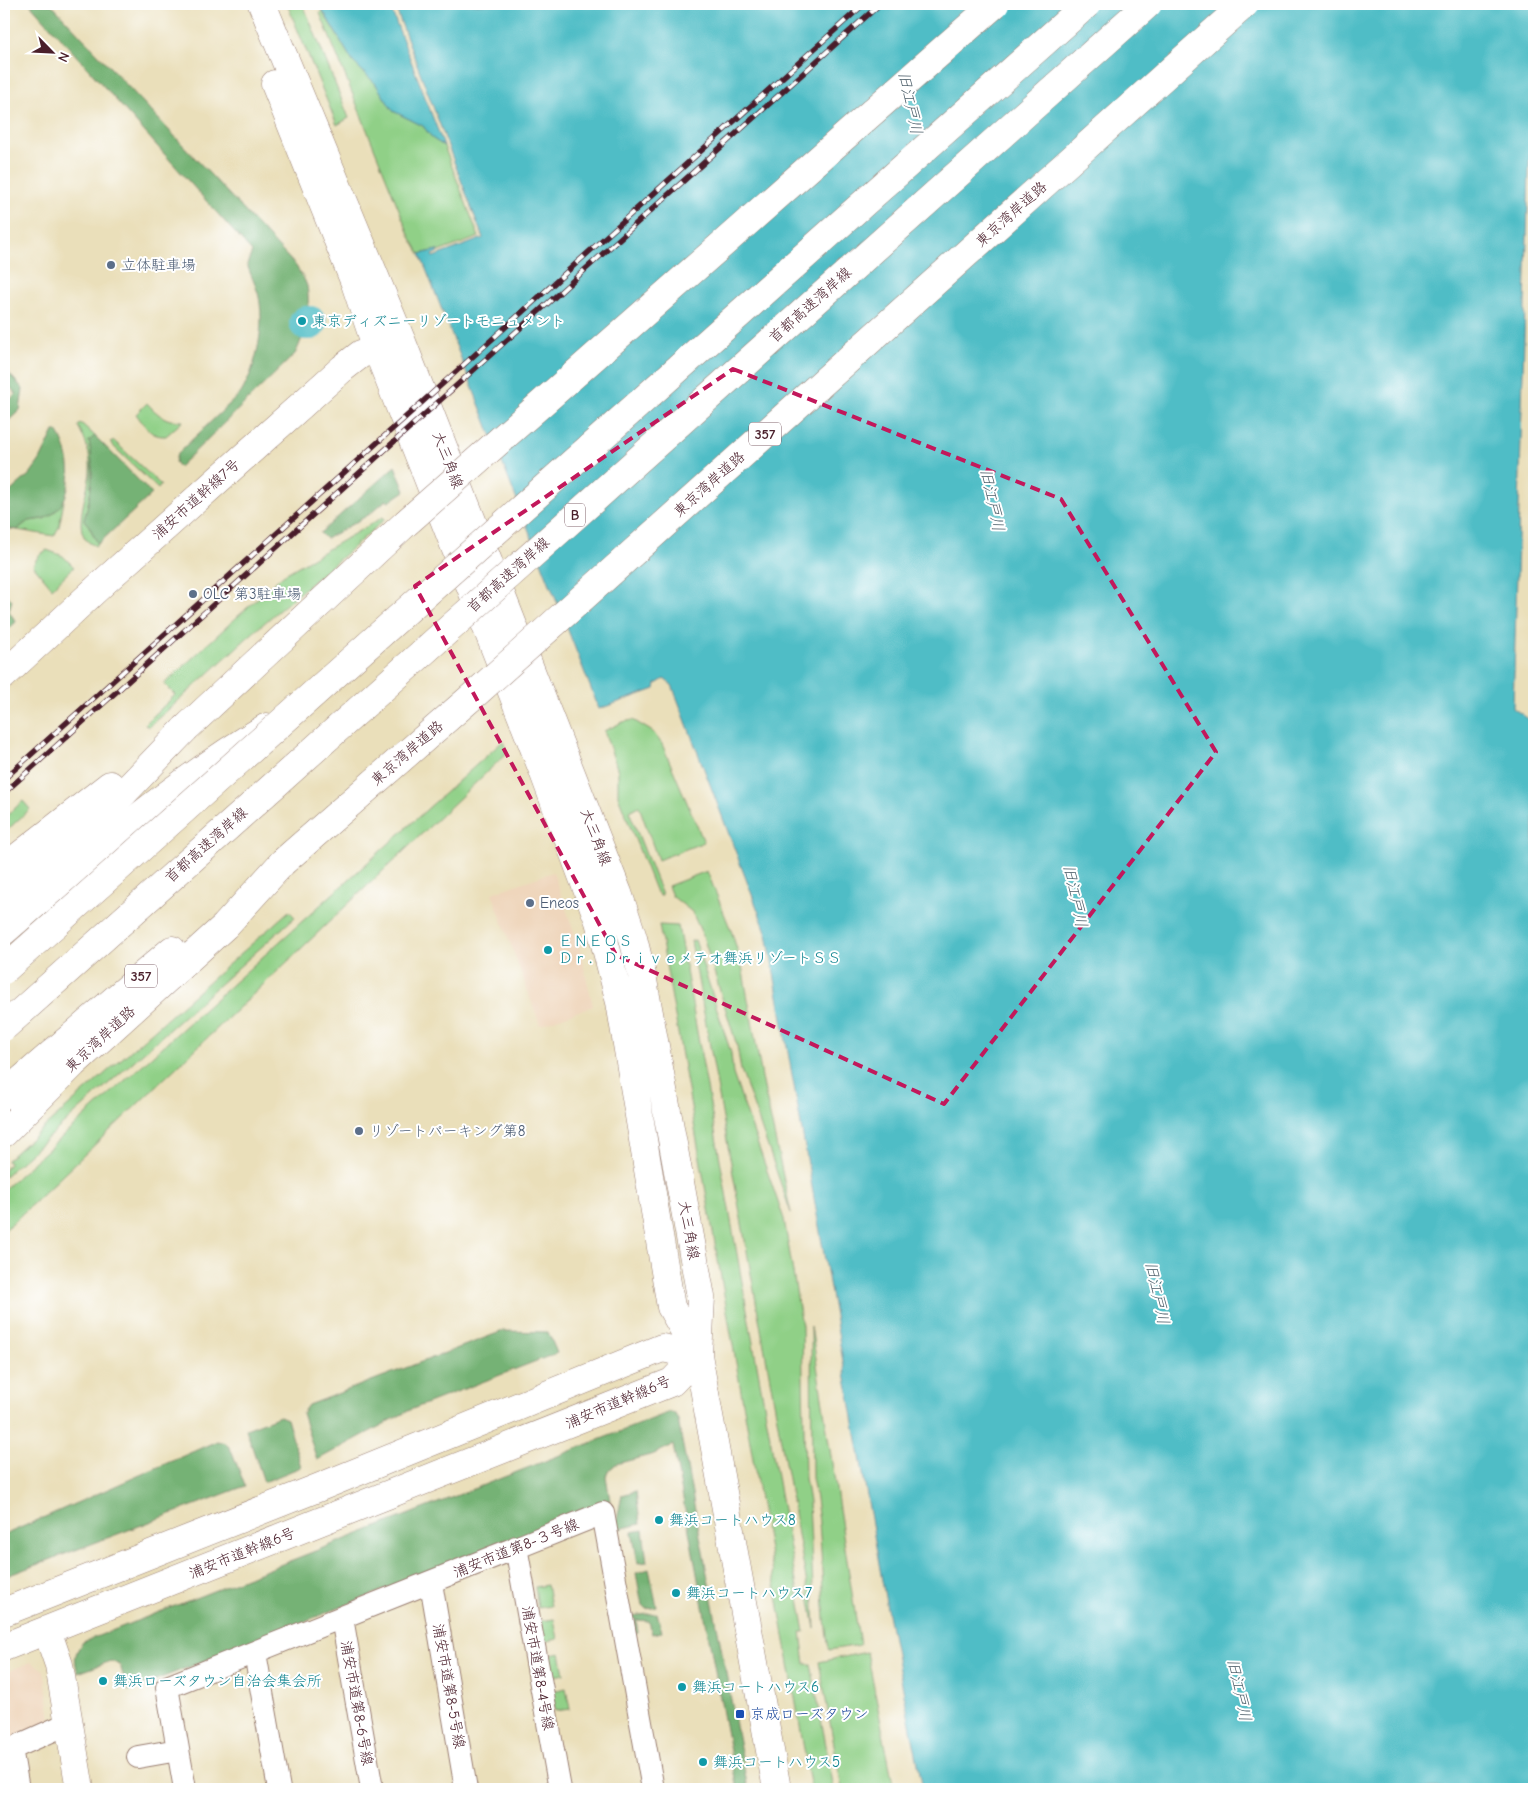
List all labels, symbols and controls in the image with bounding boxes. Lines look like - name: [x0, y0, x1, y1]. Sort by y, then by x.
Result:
- north arrow: [28, 28, 78, 78]
- text: N: [54, 49, 73, 65]
- water label: 旧江戸川: [895, 70, 925, 136]
- street label: 東京湾岸道路: [972, 177, 1050, 251]
- place label: 立体駐車場: [121, 256, 196, 274]
- marker: 立体駐車場: [105, 259, 117, 271]
- street label: 首都高速湾岸線: [765, 263, 855, 347]
- place label: 東京ディズニーリゾートモニュメント: [312, 312, 566, 330]
- marker: 東京ディズニーリゾートモニュメント: [296, 315, 308, 327]
- road number: 357: [749, 422, 781, 446]
- street label: 大三角線: [429, 429, 467, 491]
- street label: 東京湾岸道路: [670, 447, 748, 521]
- street label: 浦安市道幹線7号: [148, 455, 244, 543]
- water label: 旧江戸川: [977, 467, 1007, 533]
- road number: B: [565, 504, 585, 526]
- street label: 首都高速湾岸線: [463, 533, 553, 617]
- place label: OLC 第3駐車場: [203, 585, 302, 603]
- marker: OLC 第3駐車場: [187, 588, 199, 600]
- street label: 東京湾岸道路: [367, 717, 447, 789]
- street label: 首都高速湾岸線: [161, 803, 251, 887]
- street label: 大三角線: [577, 806, 615, 868]
- water label: 旧江戸川: [1060, 863, 1090, 929]
- place label: Eneos: [540, 894, 579, 912]
- marker: Eneos: [524, 897, 536, 909]
- place label: ＥＮＥＯＳ Ｄｒ．Ｄｒｉｖｅメテオ舞浜リゾートＳＳ: [558, 932, 842, 967]
- marker: ＥＮＥＯＳ Ｄｒ．Ｄｒｉｖｅメテオ舞浜リゾートＳＳ: [542, 944, 554, 956]
- road number: 357: [125, 964, 157, 988]
- street label: 東京湾岸道路: [61, 1002, 139, 1076]
- place label: リゾートパーキング第8: [369, 1122, 526, 1140]
- marker: リゾートパーキング第8: [353, 1125, 365, 1137]
- street label: 大三角線: [675, 1199, 703, 1261]
- water label: 旧江戸川: [1142, 1260, 1172, 1326]
- street label: 浦安市道幹線6号: [562, 1372, 674, 1432]
- place label: 舞浜コートハウス8: [669, 1511, 796, 1529]
- marker: 舞浜コートハウス8: [653, 1514, 665, 1526]
- street label: 浦安市道第8-３号線: [451, 1515, 581, 1581]
- street label: 浦安市道幹線6号: [186, 1523, 298, 1583]
- place label: 舞浜コートハウス7: [686, 1584, 812, 1602]
- marker: 舞浜コートハウス7: [670, 1587, 682, 1599]
- street label: 浦安市道第8-4号線: [518, 1604, 558, 1732]
- street label: 浦安市道第8-5号線: [429, 1622, 469, 1750]
- street label: 浦安市道第8-6号線: [337, 1639, 377, 1767]
- water label: 旧江戸川: [1224, 1657, 1254, 1723]
- place label: 舞浜ローズタウン自治会集会所: [113, 1672, 322, 1690]
- marker: 舞浜ローズタウン自治会集会所: [97, 1675, 109, 1687]
- place label: 舞浜コートハウス6: [692, 1678, 819, 1696]
- marker: 舞浜コートハウス6: [676, 1681, 688, 1693]
- place label: 京成ローズタウン: [750, 1705, 869, 1723]
- marker: 京成ローズタウン: [734, 1708, 746, 1720]
- place label: 舞浜コートハウス5: [713, 1753, 840, 1771]
- marker: 舞浜コートハウス5: [697, 1756, 709, 1768]

